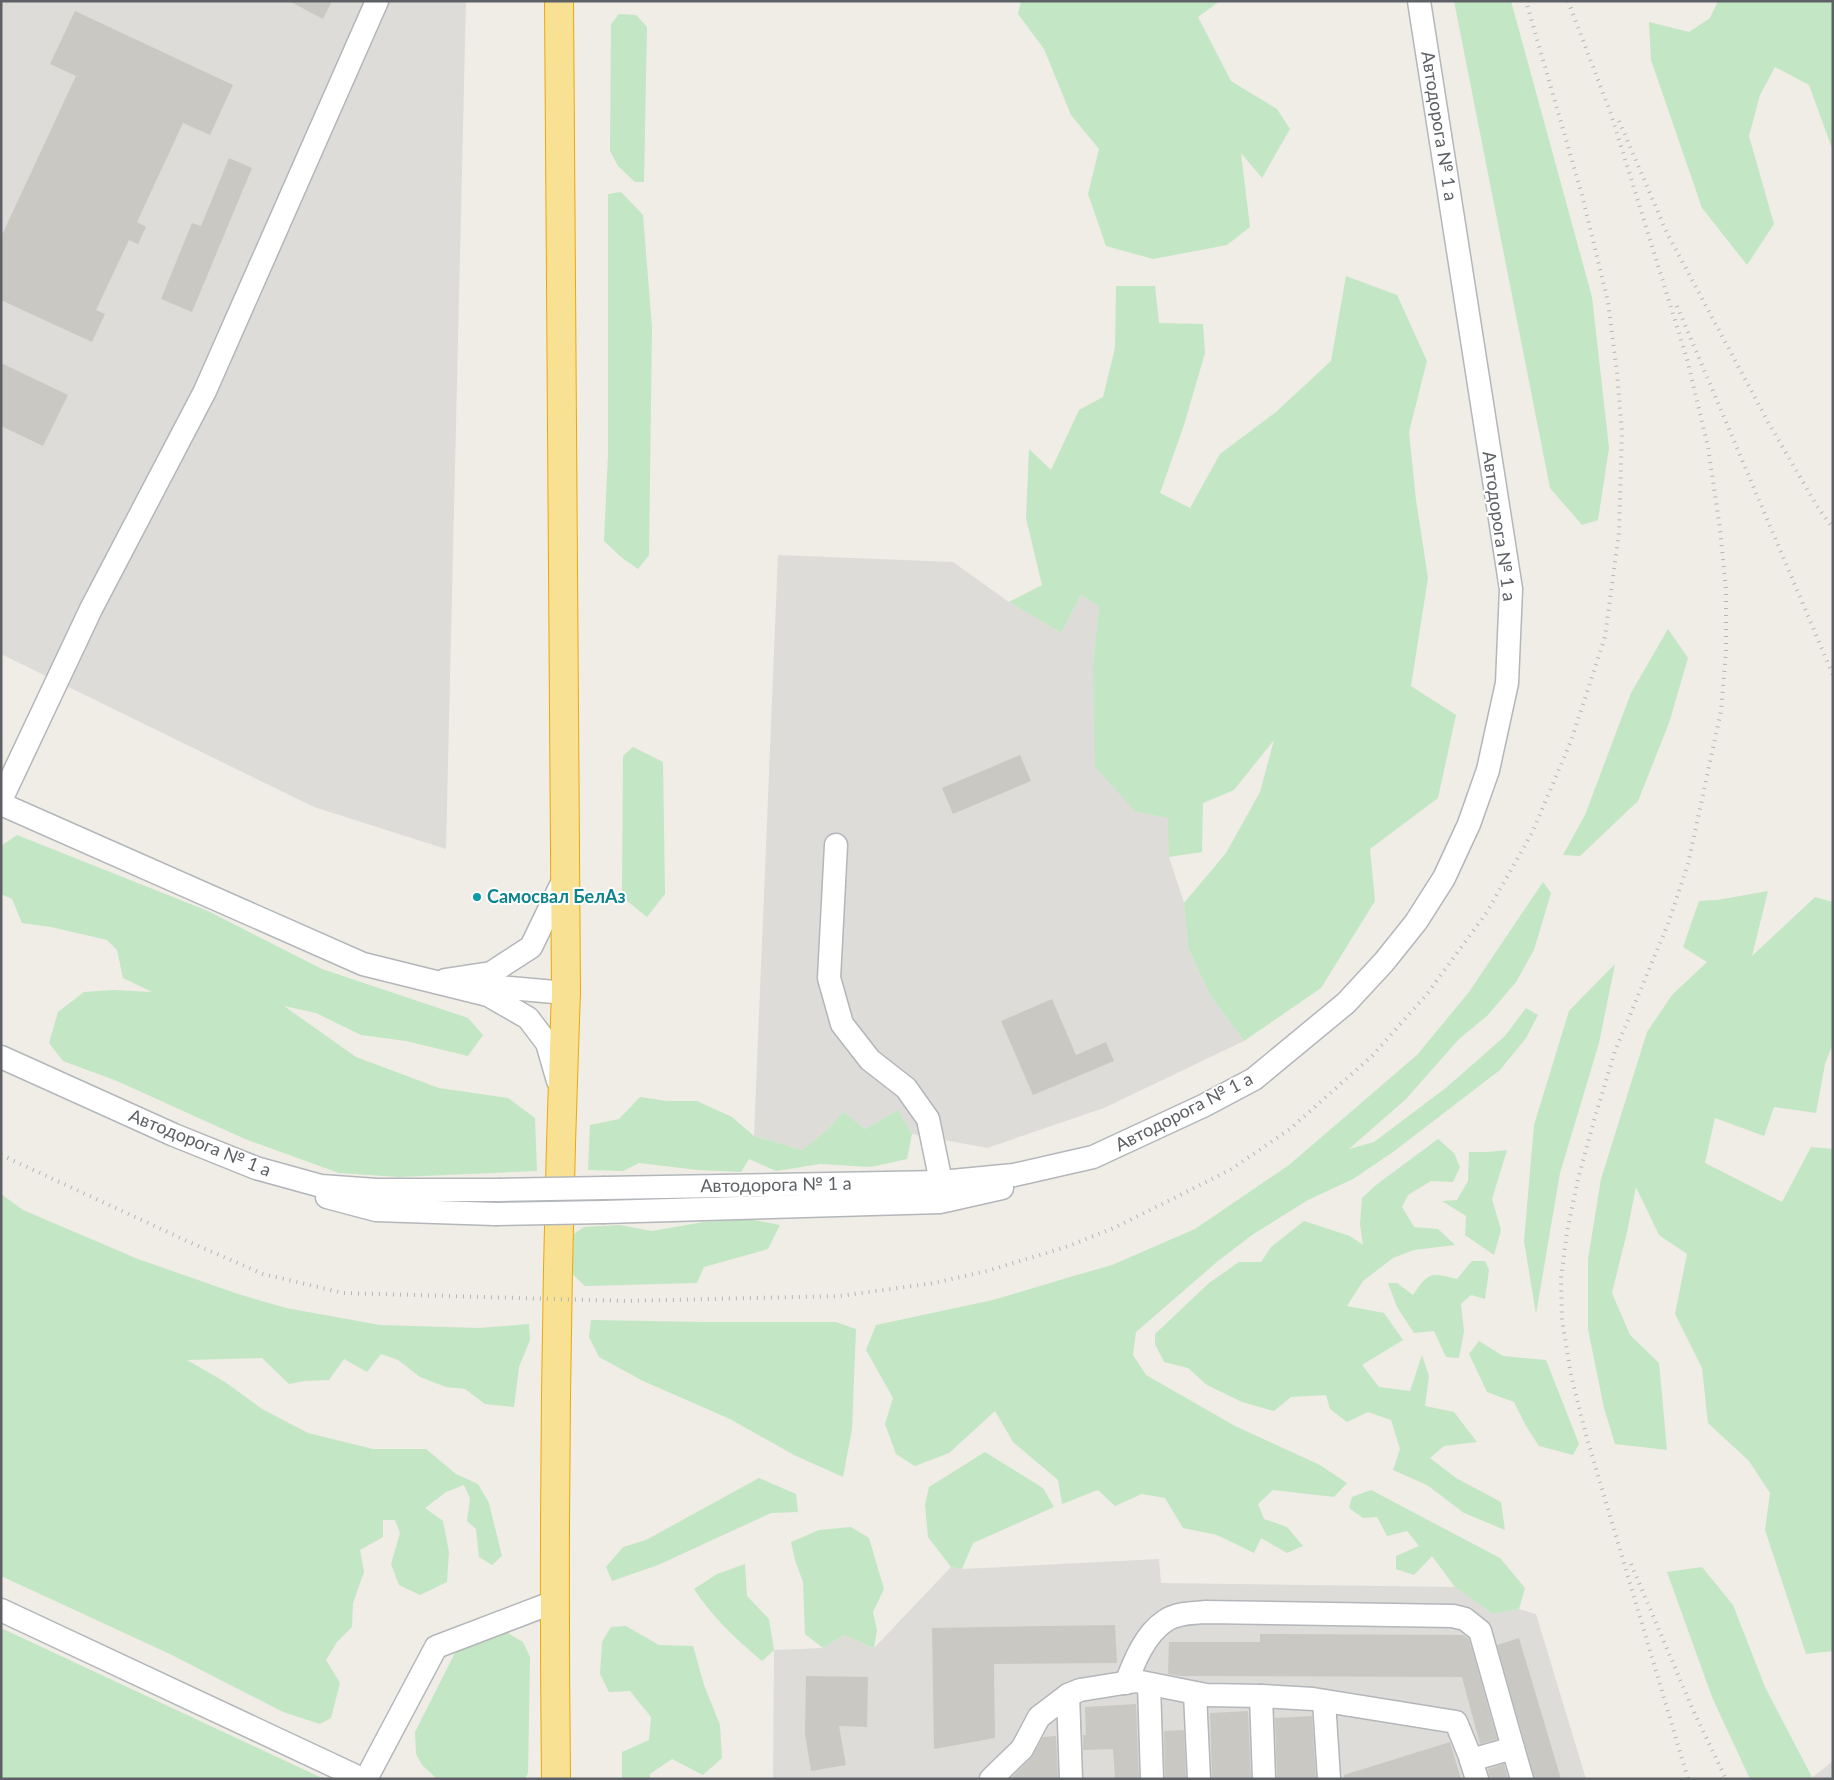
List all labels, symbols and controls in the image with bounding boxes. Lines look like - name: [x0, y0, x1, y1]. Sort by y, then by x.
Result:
- street label: Автодорога № 1 а: [1417, 49, 1463, 202]
- street label: Автодорога № 1 а: [1479, 449, 1521, 602]
- place label: Самосвал БелАз: [487, 885, 626, 907]
- marker: Самосвал БелАз: [471, 891, 483, 903]
- street label: Автодорога № 1 а: [1111, 1067, 1256, 1155]
- street label: Автодорога № 1 а: [126, 1104, 275, 1181]
- street label: Автодорога № 1 а: [700, 1172, 852, 1196]

